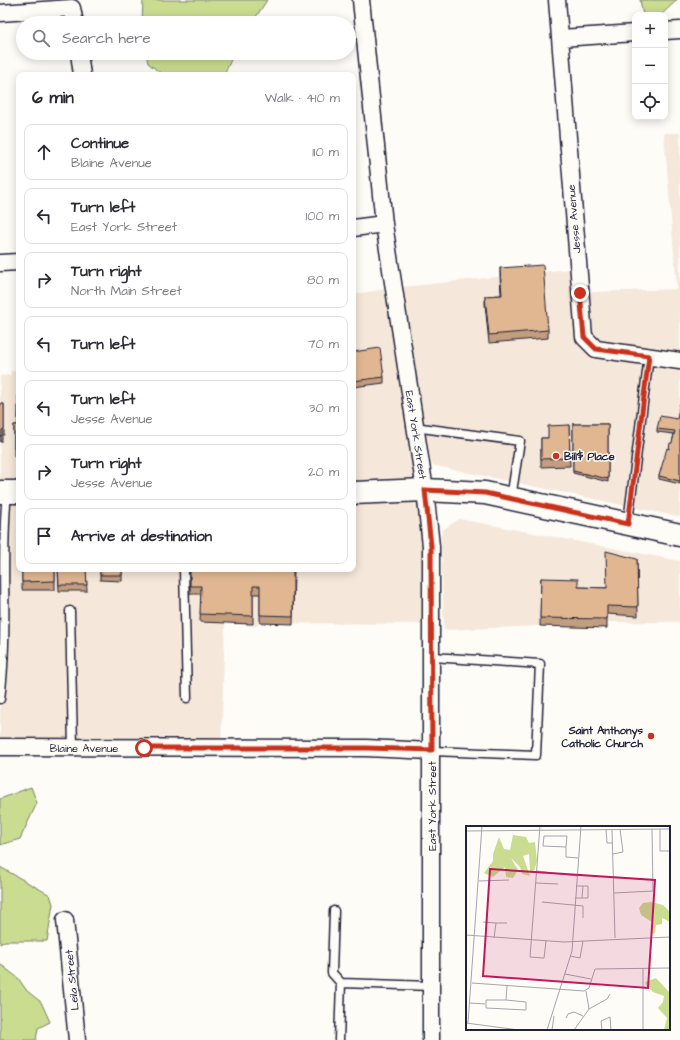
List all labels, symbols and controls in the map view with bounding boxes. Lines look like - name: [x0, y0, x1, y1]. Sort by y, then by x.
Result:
- map controls: [632, 12, 668, 120]
- button: +: [632, 12, 668, 48]
- search box: [16, 16, 356, 60]
- icon: search: [30, 27, 52, 49]
- text: Search here: [62, 28, 151, 49]
- button: −: [632, 48, 668, 84]
- button: locate: [632, 84, 668, 120]
- text: 6 min: [32, 86, 74, 110]
- text: Walk · 410 m: [265, 89, 340, 107]
- text: Continue: [71, 133, 129, 154]
- icon: ahead: [33, 141, 55, 163]
- text: 110 m: [312, 143, 339, 161]
- text: Blaine Avenue: [71, 154, 152, 172]
- street label: Jesse Avenue: [564, 184, 584, 254]
- text: Turn left: [71, 197, 135, 218]
- icon: left: [33, 205, 55, 227]
- text: 100 m: [306, 207, 339, 225]
- text: East York Street: [71, 218, 177, 236]
- text: Turn right: [71, 261, 142, 282]
- icon: right: [33, 269, 55, 291]
- text: 80 m: [307, 271, 339, 289]
- text: North Main Street: [71, 282, 182, 300]
- route end: [571, 284, 589, 302]
- icon: left: [33, 333, 55, 355]
- text: Turn left: [71, 334, 135, 355]
- text: 70 m: [307, 335, 339, 353]
- text: Turn left: [71, 389, 135, 410]
- street label: East York Street: [402, 390, 431, 481]
- icon: left: [33, 397, 55, 419]
- text: 30 m: [309, 399, 339, 417]
- text: Jesse Avenue: [71, 410, 152, 428]
- place label: Bill$ Place: [564, 449, 615, 464]
- marker: Bill$ Place: [551, 451, 561, 461]
- text: Turn right: [71, 453, 142, 474]
- icon: right: [33, 461, 55, 483]
- text: 20 m: [308, 463, 339, 481]
- text: Jesse Avenue: [71, 474, 152, 492]
- icon: arrive: [33, 525, 55, 547]
- text: Arrive at destination: [71, 526, 212, 547]
- place label: Saint Anthonys Catholic Church: [561, 723, 644, 751]
- marker: Saint Anthonys Catholic Church: [646, 731, 656, 741]
- route start: [135, 739, 153, 757]
- street label: Blaine Avenue: [50, 741, 118, 756]
- street label: East York Street: [425, 761, 440, 851]
- inset map: [466, 826, 670, 1030]
- street label: Leila Street: [61, 948, 83, 1011]

